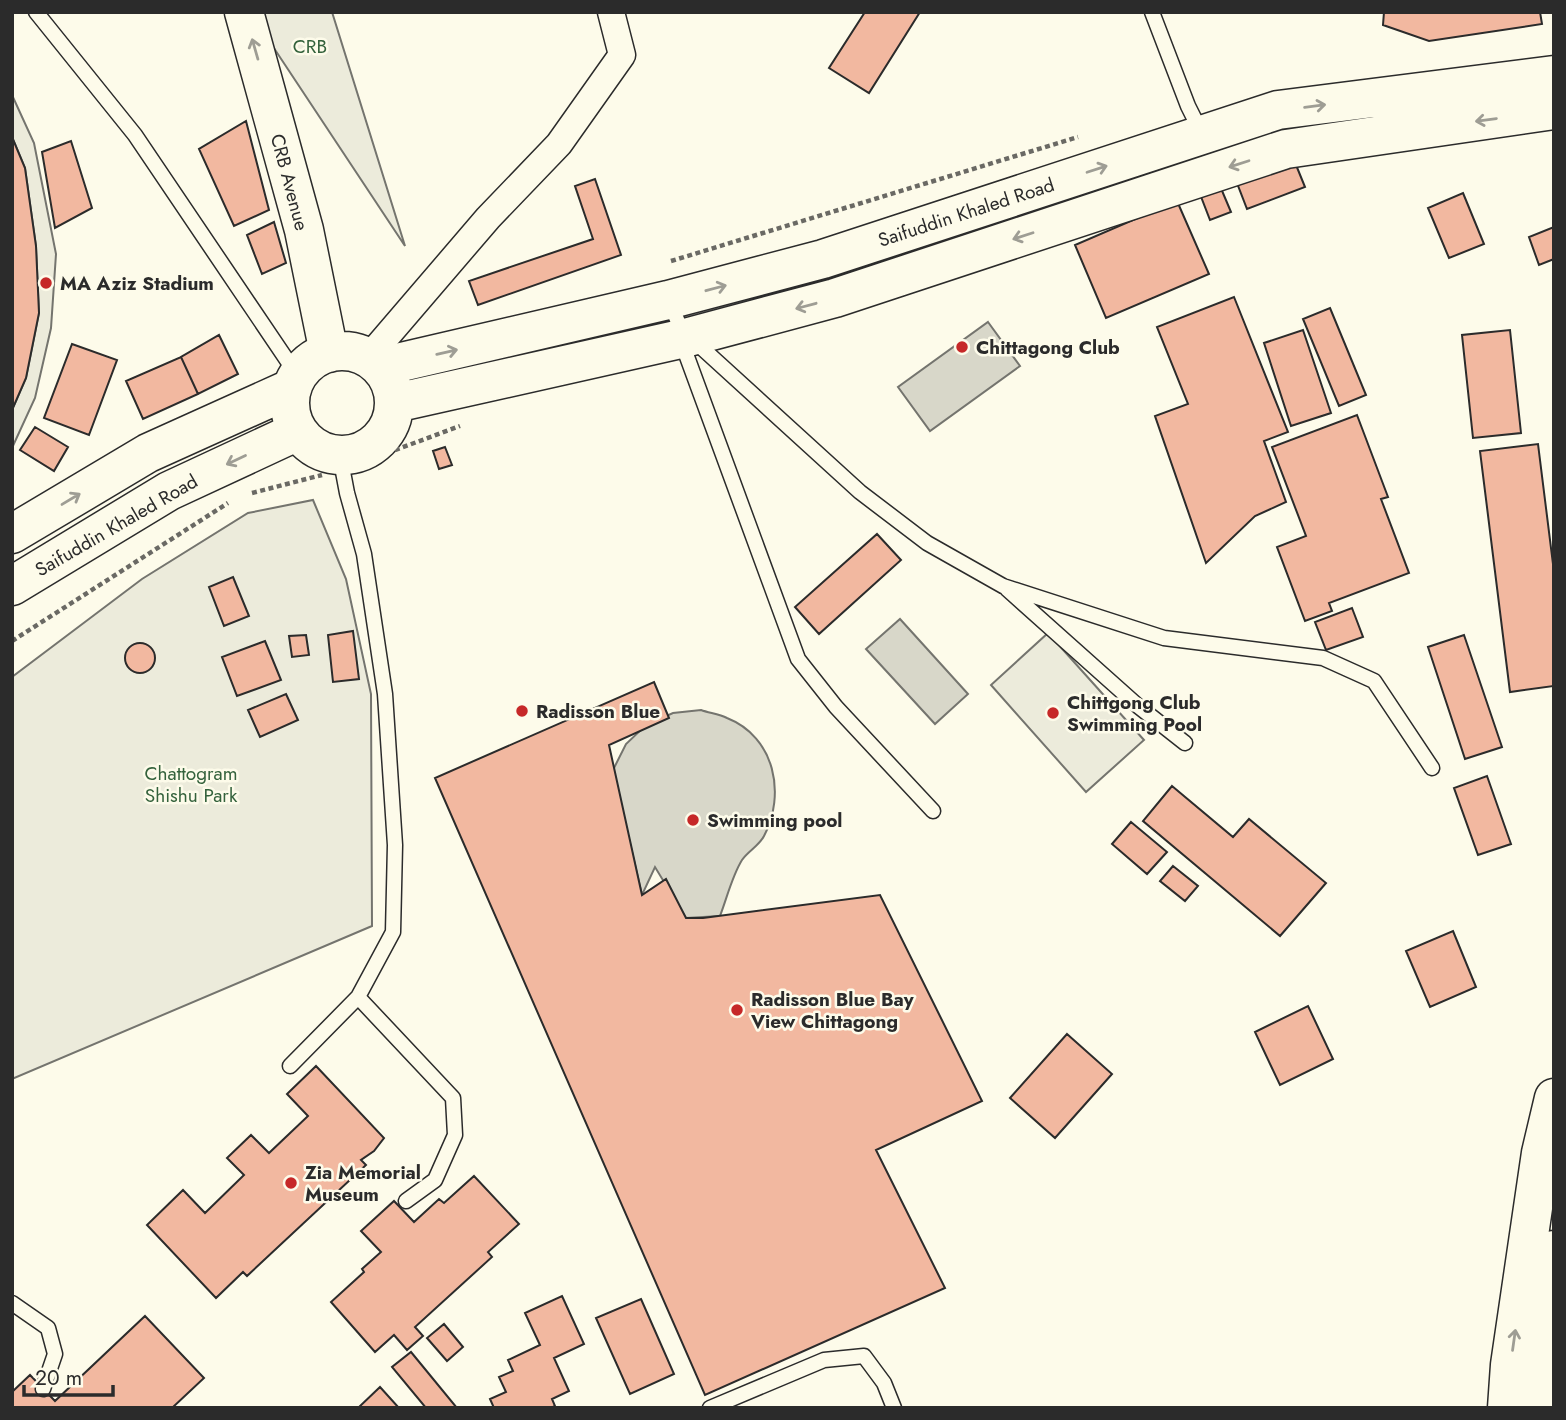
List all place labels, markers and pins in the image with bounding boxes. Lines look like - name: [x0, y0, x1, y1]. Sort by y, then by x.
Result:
- place label: MA Aziz Stadium: [60, 270, 214, 297]
- marker: MA Aziz Stadium: [38, 275, 54, 291]
- place label: Chittagong Club: [976, 334, 1120, 361]
- marker: Chittagong Club: [954, 339, 970, 355]
- place label: Chittgong Club Swimming Pool: [1067, 689, 1202, 738]
- place label: Radisson Blue: [536, 698, 660, 725]
- marker: Radisson Blue: [514, 703, 530, 719]
- marker: Chittgong Club Swimming Pool: [1045, 705, 1061, 721]
- place label: Swimming pool: [707, 807, 842, 834]
- marker: Swimming pool: [685, 812, 701, 828]
- place label: Radisson Blue Bay View Chittagong: [750, 986, 915, 1035]
- marker: Radisson Blue Bay View Chittagong: [729, 1002, 745, 1018]
- place label: Zia Memorial Museum: [305, 1159, 421, 1208]
- marker: Zia Memorial Museum: [283, 1175, 299, 1191]

